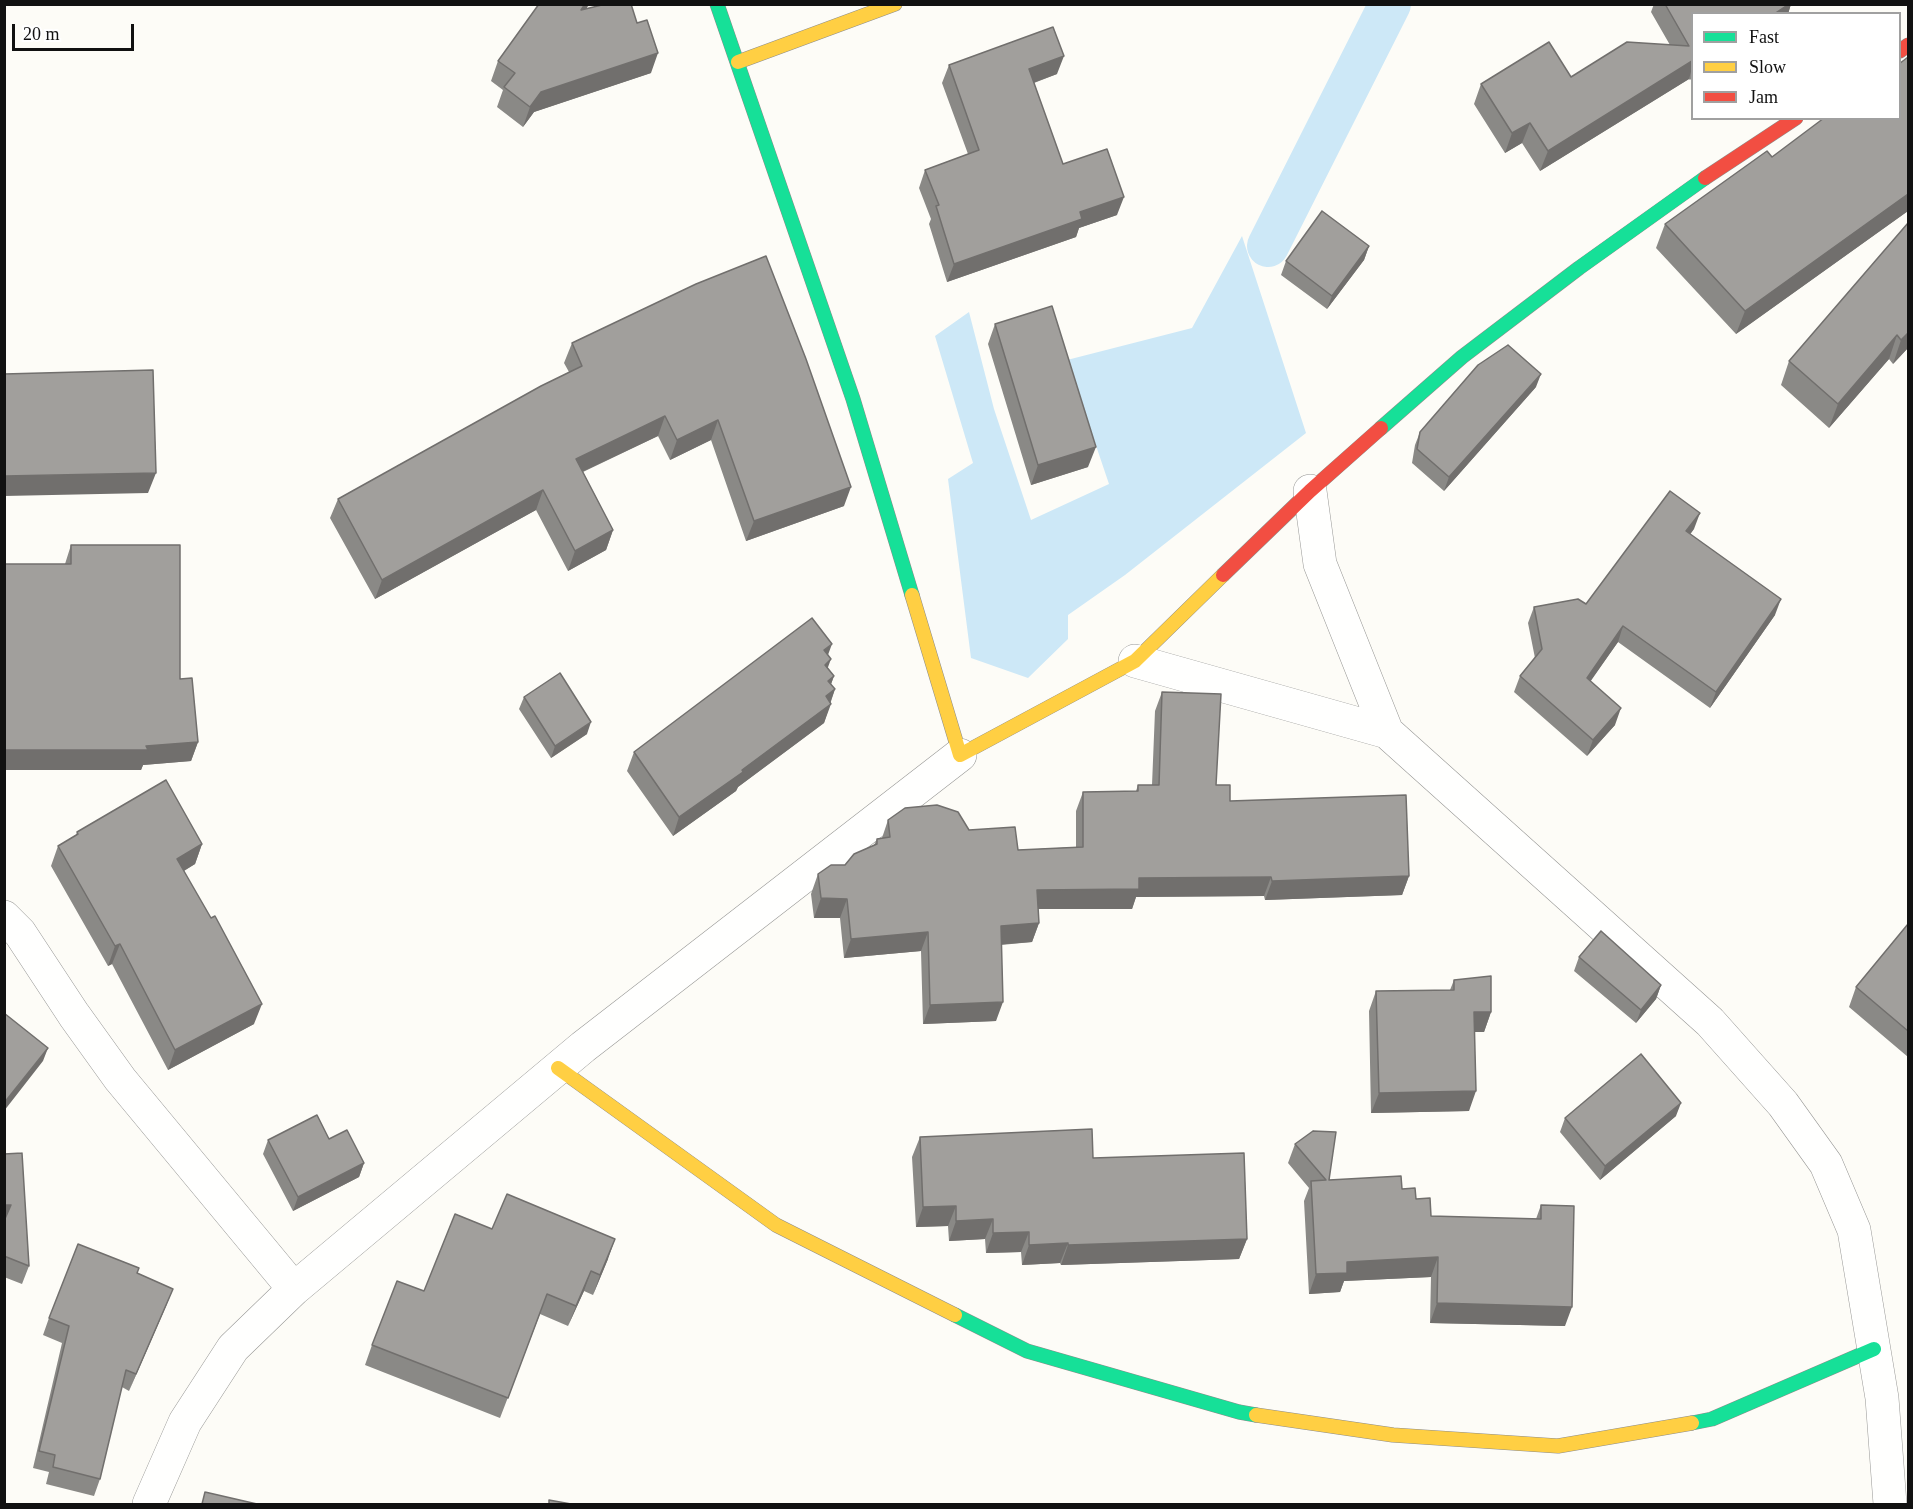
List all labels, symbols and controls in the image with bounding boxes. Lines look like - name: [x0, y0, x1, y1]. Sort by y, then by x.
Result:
- scale bar: [15, 12, 136, 50]
- legend: [1691, 12, 1901, 120]
- text: 20 m: [23, 24, 60, 44]
- text: Fast: [1749, 27, 1779, 47]
- text: Slow: [1749, 57, 1786, 77]
- text: Jam: [1749, 87, 1778, 107]

